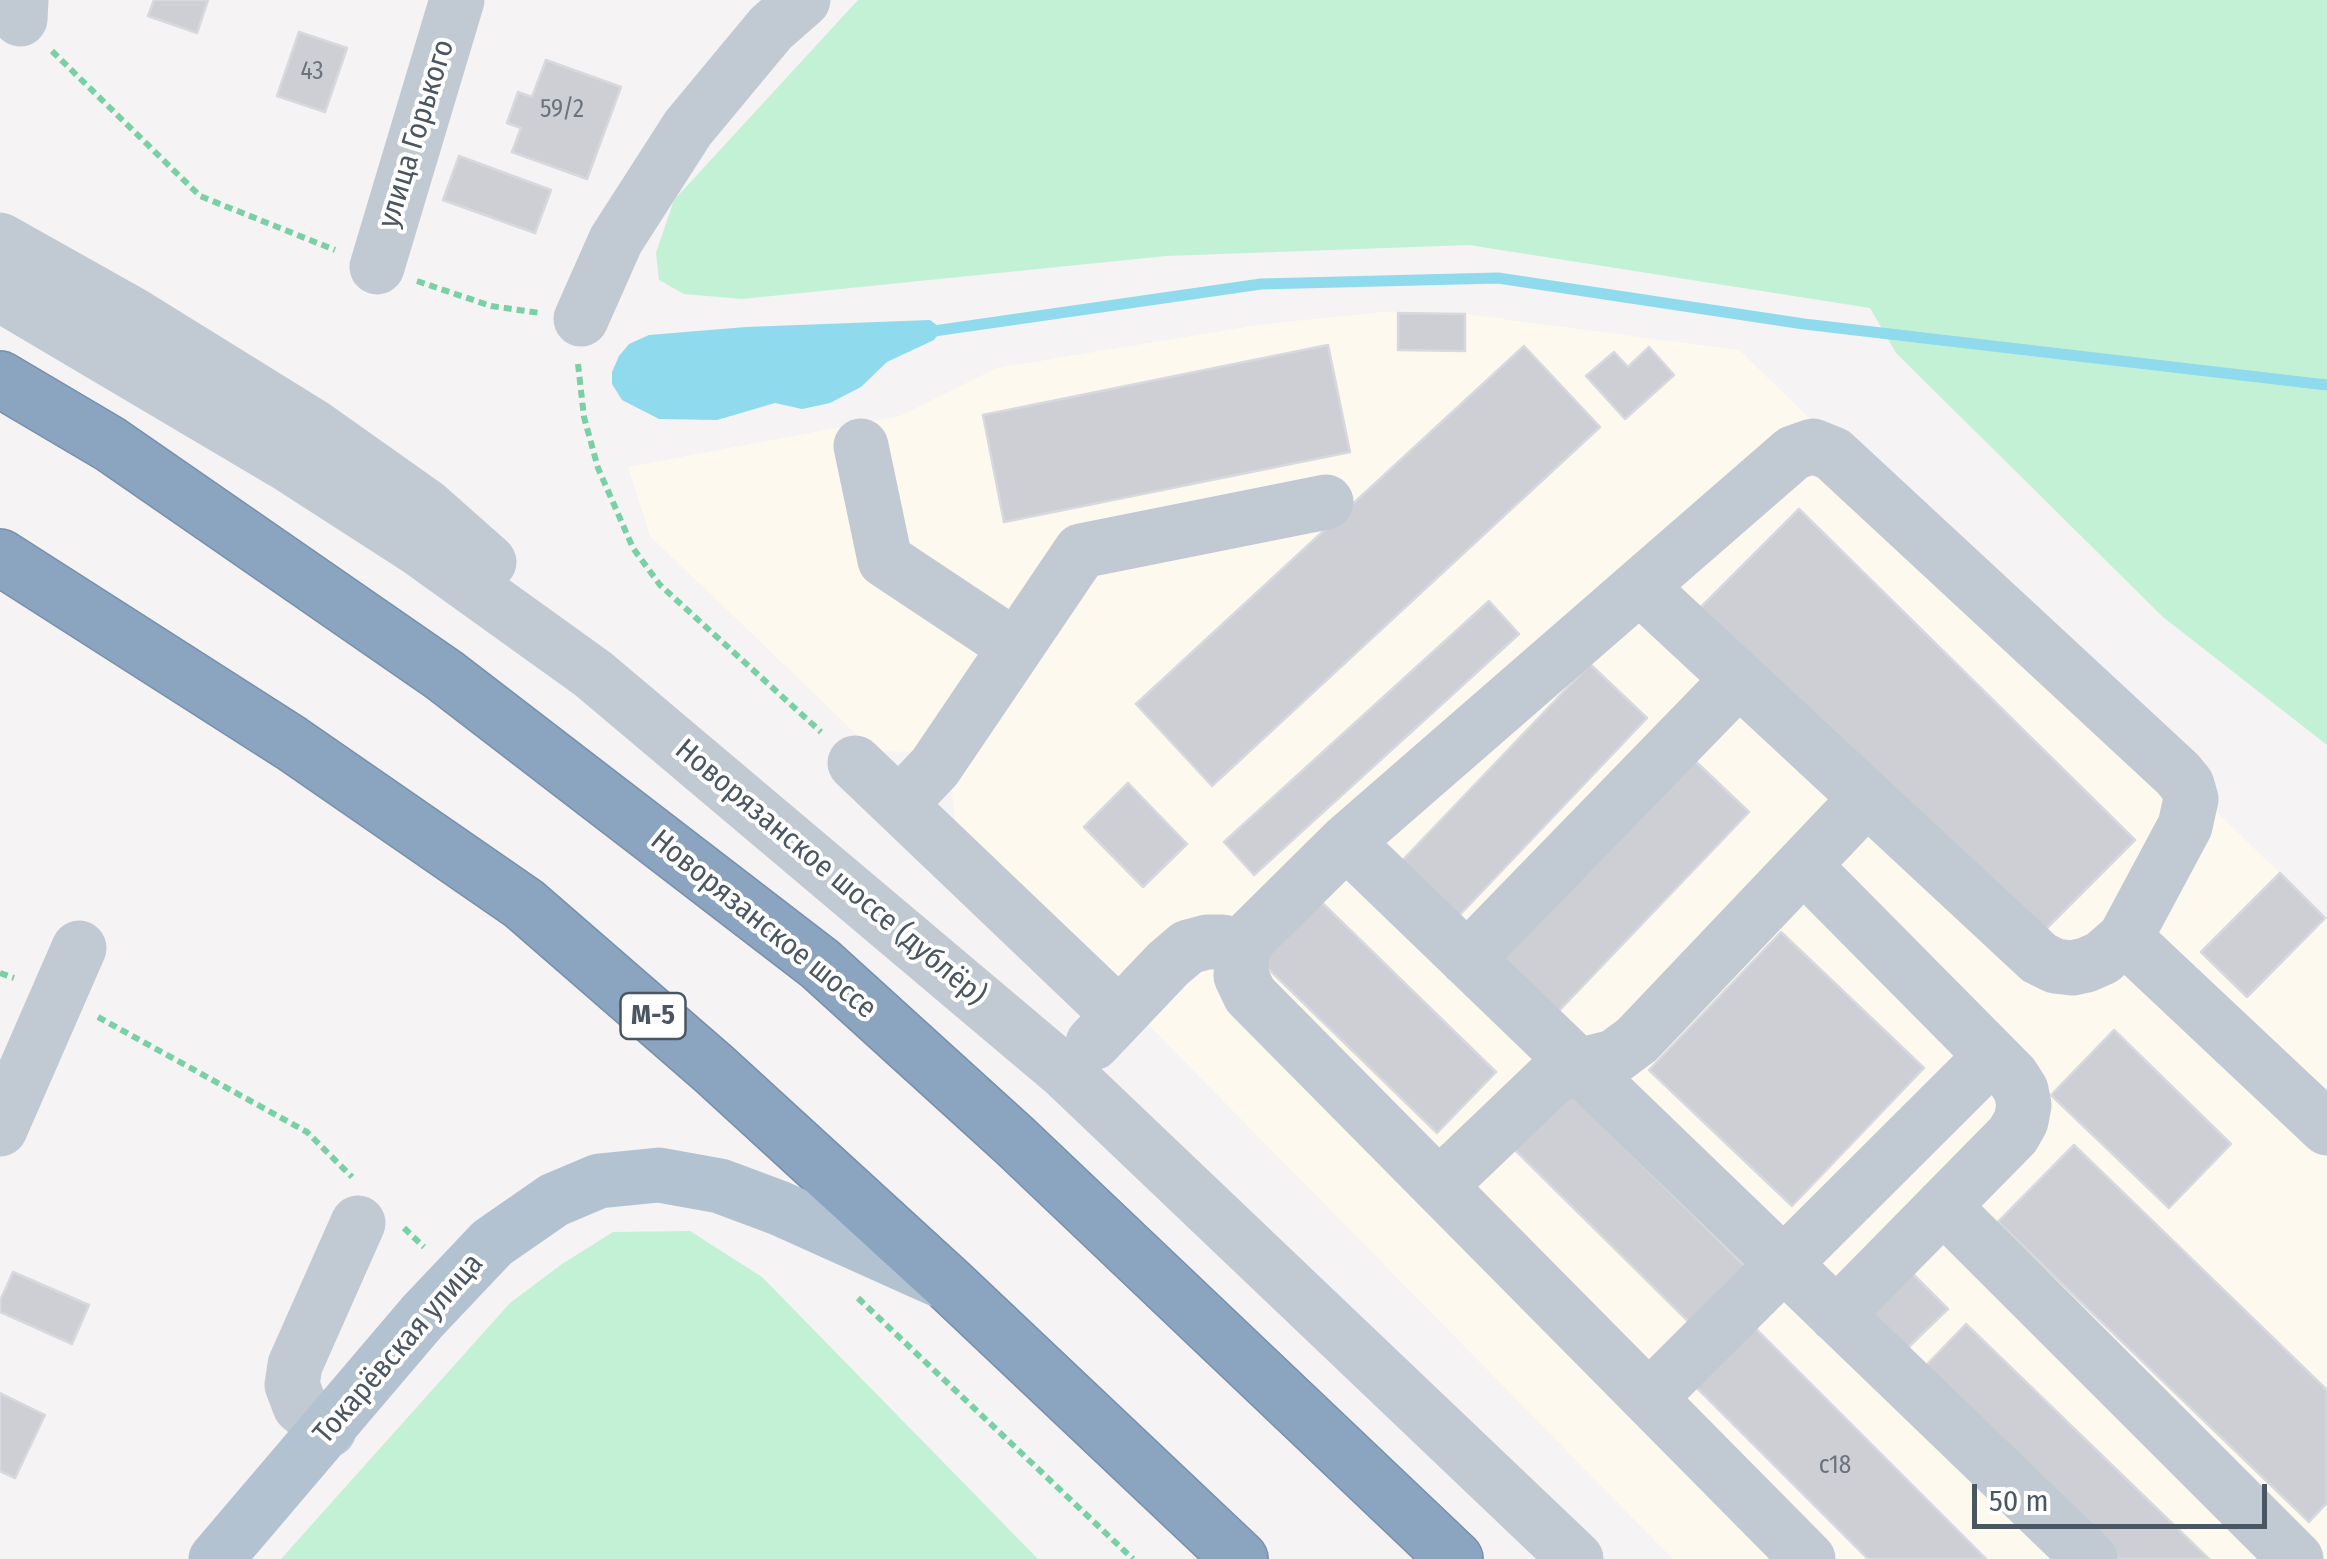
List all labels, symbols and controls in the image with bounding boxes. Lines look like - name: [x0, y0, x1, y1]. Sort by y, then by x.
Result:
- street label: улица Горького: [371, 36, 463, 232]
- house number: 43: [300, 57, 324, 87]
- house number: 59/2: [540, 95, 584, 125]
- street label: Новорязанское шоссе (дублёр): [667, 732, 993, 1014]
- street label: Новорязанское шоссе: [643, 823, 883, 1027]
- road number: М-5: [620, 993, 686, 1039]
- street label: Токарёвская улица: [307, 1247, 491, 1451]
- house number: с18: [1819, 1451, 1851, 1481]
- scale bar: [1977, 1464, 2272, 1526]
- text: 50 m: [1989, 1483, 2049, 1519]

